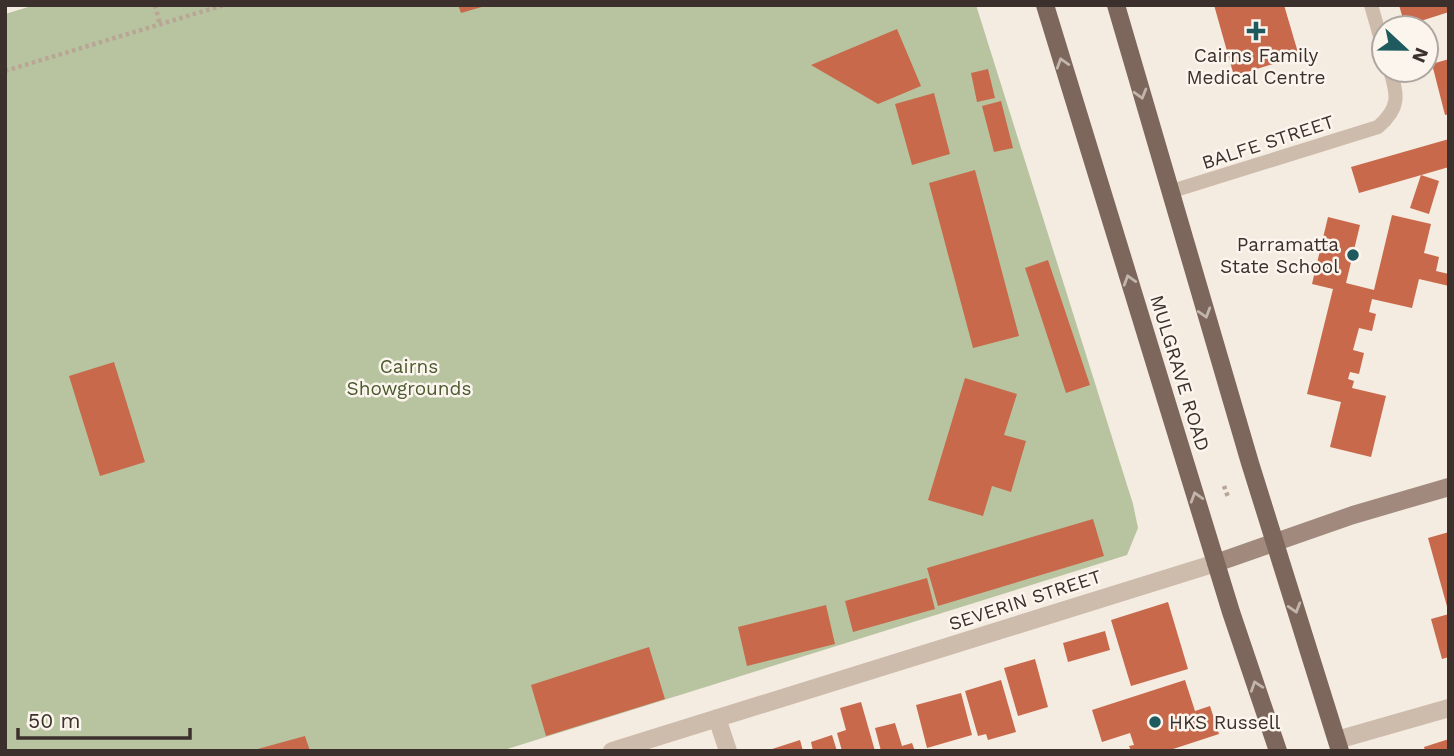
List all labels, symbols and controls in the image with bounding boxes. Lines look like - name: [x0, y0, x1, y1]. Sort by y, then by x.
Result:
- north arrow: [1370, 14, 1440, 84]
- marker: Cairns Family Medical Centre: [1246, 21, 1266, 41]
- place label: Cairns Family Medical Centre: [1186, 44, 1326, 89]
- text: N: [1407, 44, 1434, 66]
- one-way arrow: [1056, 57, 1071, 69]
- one-way arrow: [1133, 88, 1147, 100]
- street label: BALFE STREET: [1199, 110, 1337, 174]
- place label: Parramatta State School: [1220, 233, 1339, 278]
- marker: Parramatta State School: [1345, 247, 1361, 263]
- one-way arrow: [1123, 274, 1138, 286]
- street label: MULGRAVE ROAD: [1145, 292, 1215, 454]
- one-way arrow: [1196, 307, 1211, 319]
- park label: Cairns Showgrounds: [347, 355, 471, 400]
- one-way arrow: [1190, 492, 1204, 504]
- street label: SEVERIN STREET: [946, 565, 1104, 635]
- one-way arrow: [1287, 601, 1302, 613]
- one-way arrow: [1250, 680, 1264, 693]
- scale bar: [18, 696, 189, 740]
- text: 50 m: [28, 708, 80, 733]
- place label: HKS Russell: [1169, 711, 1281, 734]
- marker: HKS Russell: [1147, 714, 1163, 730]

